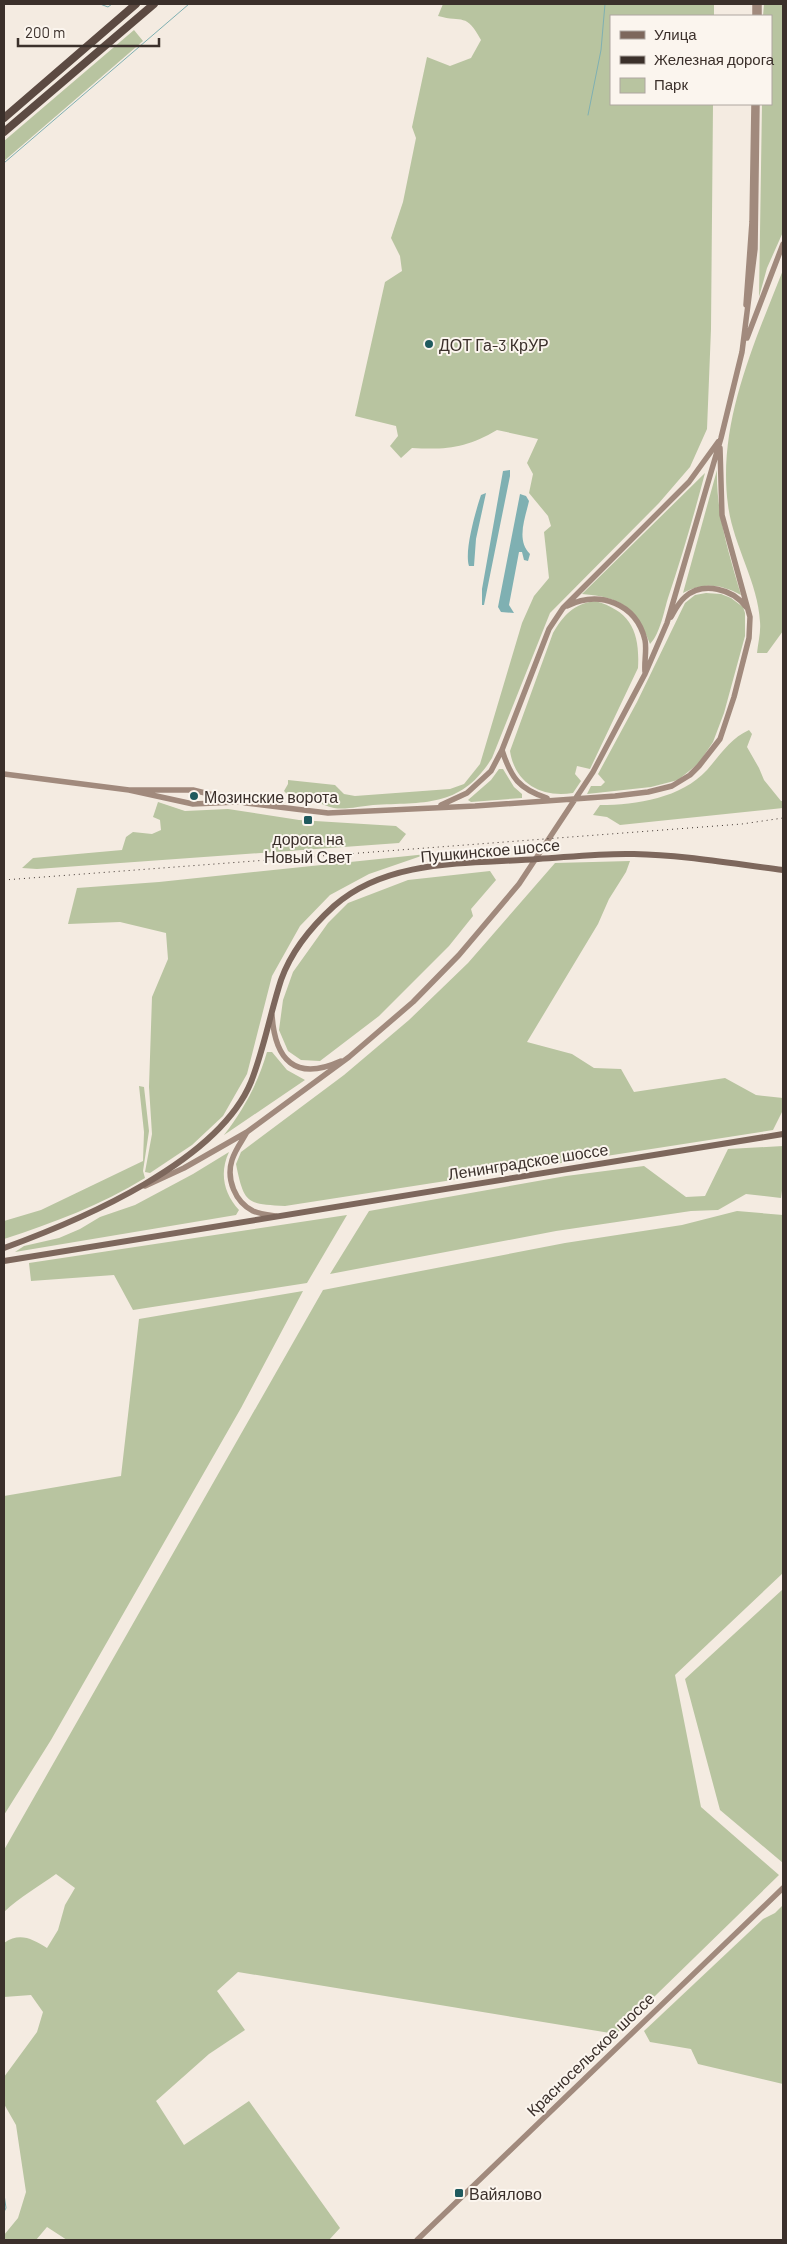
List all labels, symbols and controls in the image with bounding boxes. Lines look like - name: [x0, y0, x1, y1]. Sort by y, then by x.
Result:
- scale bar: [18, 15, 159, 47]
- legend: [610, 15, 772, 105]
- text: 200 m: [25, 23, 65, 41]
- text: Улица: [654, 25, 697, 43]
- text: Железная дорога: [654, 50, 775, 68]
- text: Парк: [654, 75, 688, 93]
- place label: ДОТ Га-3 КрУР: [439, 335, 549, 354]
- marker: ДОТ Га-3 КрУР: [423, 338, 435, 350]
- place label: Мозинские ворота: [204, 787, 338, 806]
- marker: Мозинские ворота: [188, 790, 200, 802]
- marker: дорога на Новый Свет: [302, 814, 314, 826]
- place label: дорога на Новый Свет: [264, 829, 353, 866]
- street label: Пушкинское шоссе: [419, 834, 561, 866]
- street label: Ленинградское шоссе: [447, 1139, 609, 1183]
- street label: Красносельское шоссе: [522, 1988, 658, 2120]
- place label: Вайялово: [469, 2184, 542, 2203]
- marker: Вайялово: [453, 2187, 465, 2199]

